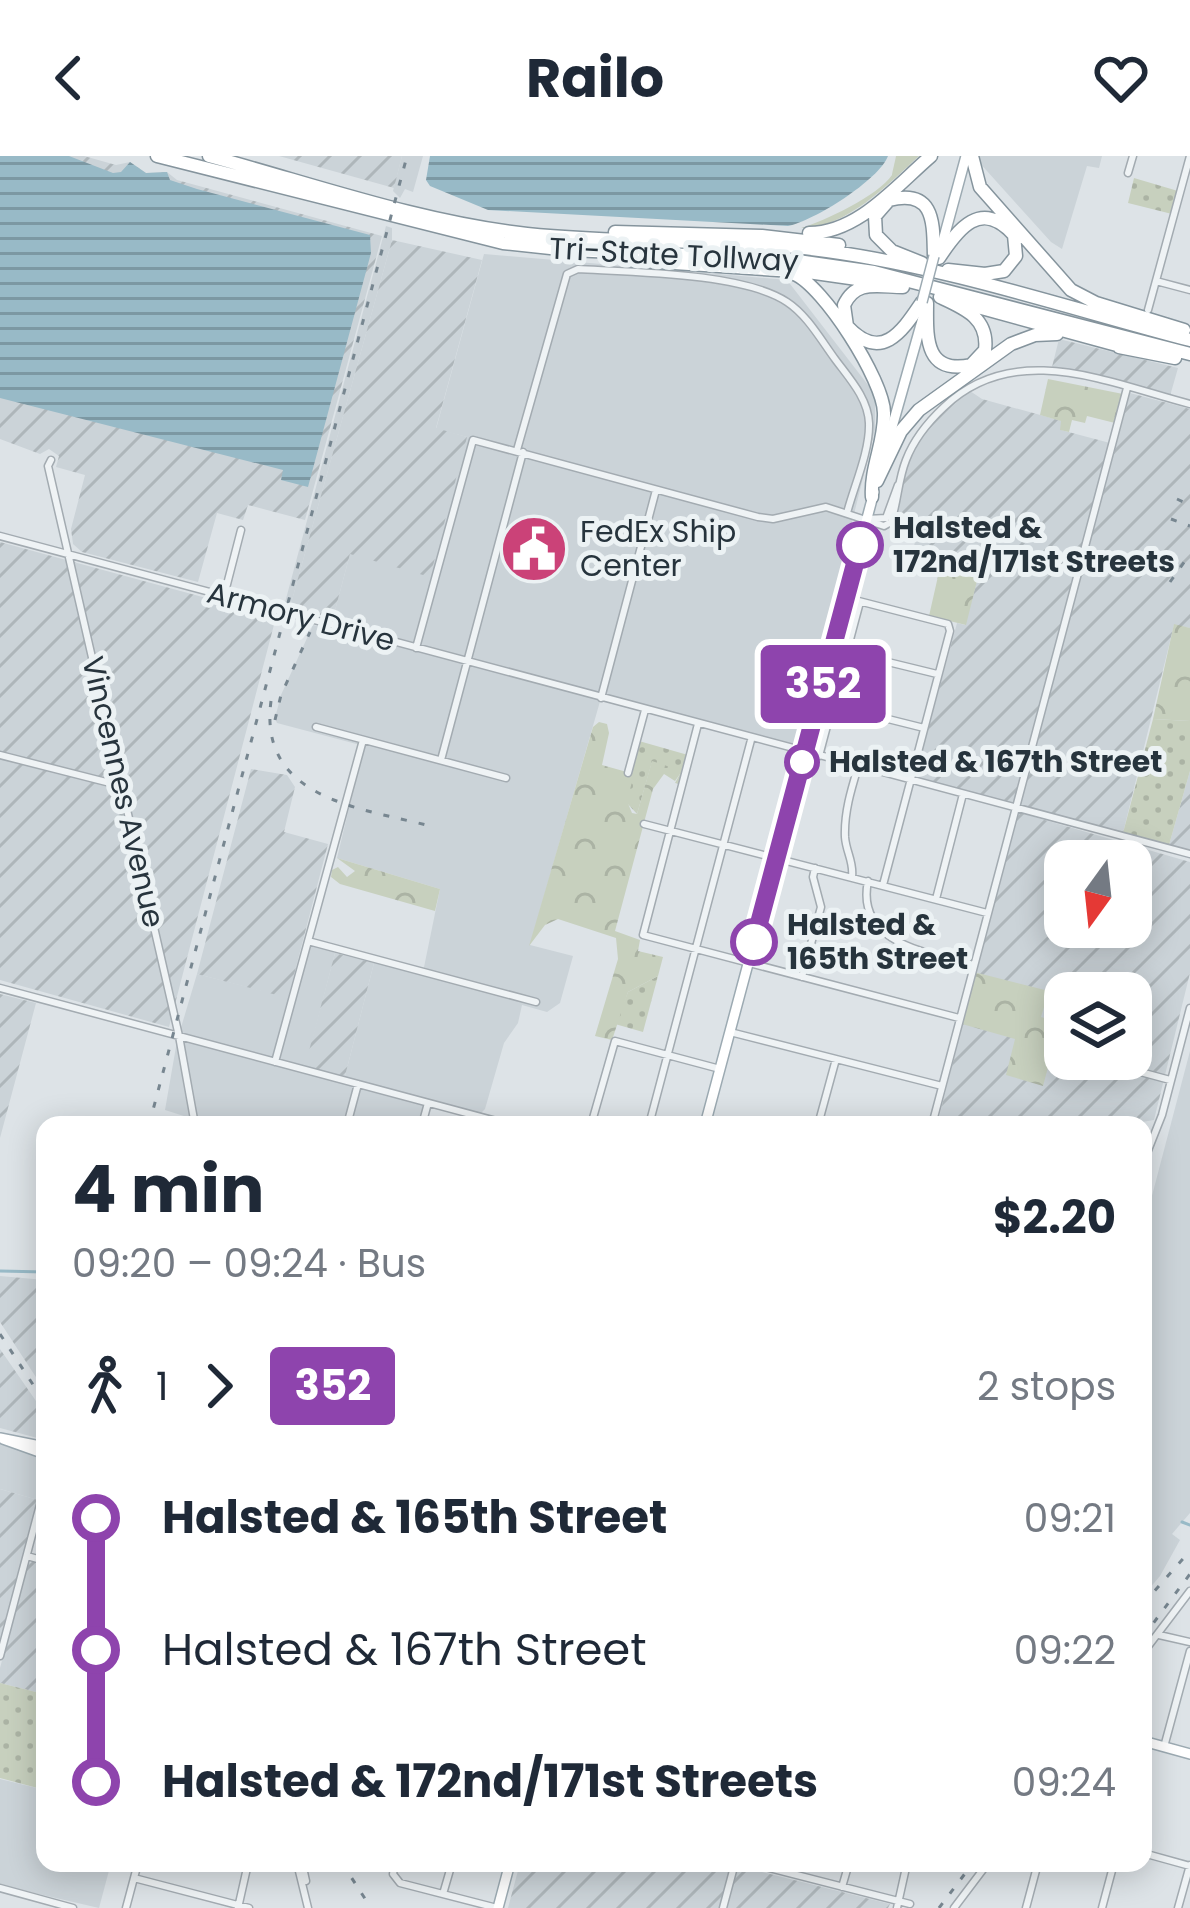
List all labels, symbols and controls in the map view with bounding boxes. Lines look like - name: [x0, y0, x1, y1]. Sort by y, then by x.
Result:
- text: Railo: [526, 40, 664, 116]
- icon: back: [36, 45, 102, 111]
- icon: heart: [1088, 45, 1154, 111]
- street label: Tri-State Tollway: [548, 226, 800, 283]
- place label: Halsted & 172nd/171st Streets: [893, 506, 1175, 583]
- place label: FedEx Ship Center: [580, 510, 736, 587]
- public building icon: FedEx Ship Center: [499, 514, 569, 584]
- marker: Halsted & 172nd/171st Streets: [838, 523, 882, 567]
- street label: Armory Drive: [202, 571, 400, 662]
- line badge: 352: [754, 645, 892, 723]
- street label: Vincennes Avenue: [71, 652, 176, 932]
- text: 352: [785, 654, 861, 713]
- place label: Halsted & 167th Street: [829, 740, 1162, 783]
- marker: Halsted & 167th Street: [786, 746, 818, 778]
- north arrow: [1044, 840, 1152, 948]
- map controls: [1044, 840, 1152, 1080]
- place label: Halsted & 165th Street: [787, 903, 968, 980]
- marker: Halsted & 165th Street: [732, 920, 776, 964]
- button: layers: [1044, 972, 1152, 1080]
- text: 4 min: [72, 1143, 265, 1235]
- text: $2.20: [993, 1186, 1116, 1249]
- text: 09:20 – 09:24 · Bus: [72, 1236, 426, 1291]
- icon: walk: [72, 1353, 138, 1419]
- icon: forward: [186, 1353, 252, 1419]
- text: 352: [294, 1356, 371, 1415]
- text: 1: [156, 1359, 168, 1414]
- text: 2 stops: [977, 1359, 1116, 1414]
- text: Halsted & 165th Street: [162, 1486, 667, 1549]
- text: 09:21: [1024, 1491, 1116, 1546]
- text: Halsted & 167th Street: [162, 1618, 647, 1681]
- text: 09:22: [1014, 1623, 1116, 1678]
- text: Halsted & 172nd/171st Streets: [162, 1750, 818, 1813]
- text: 09:24: [1012, 1755, 1116, 1810]

